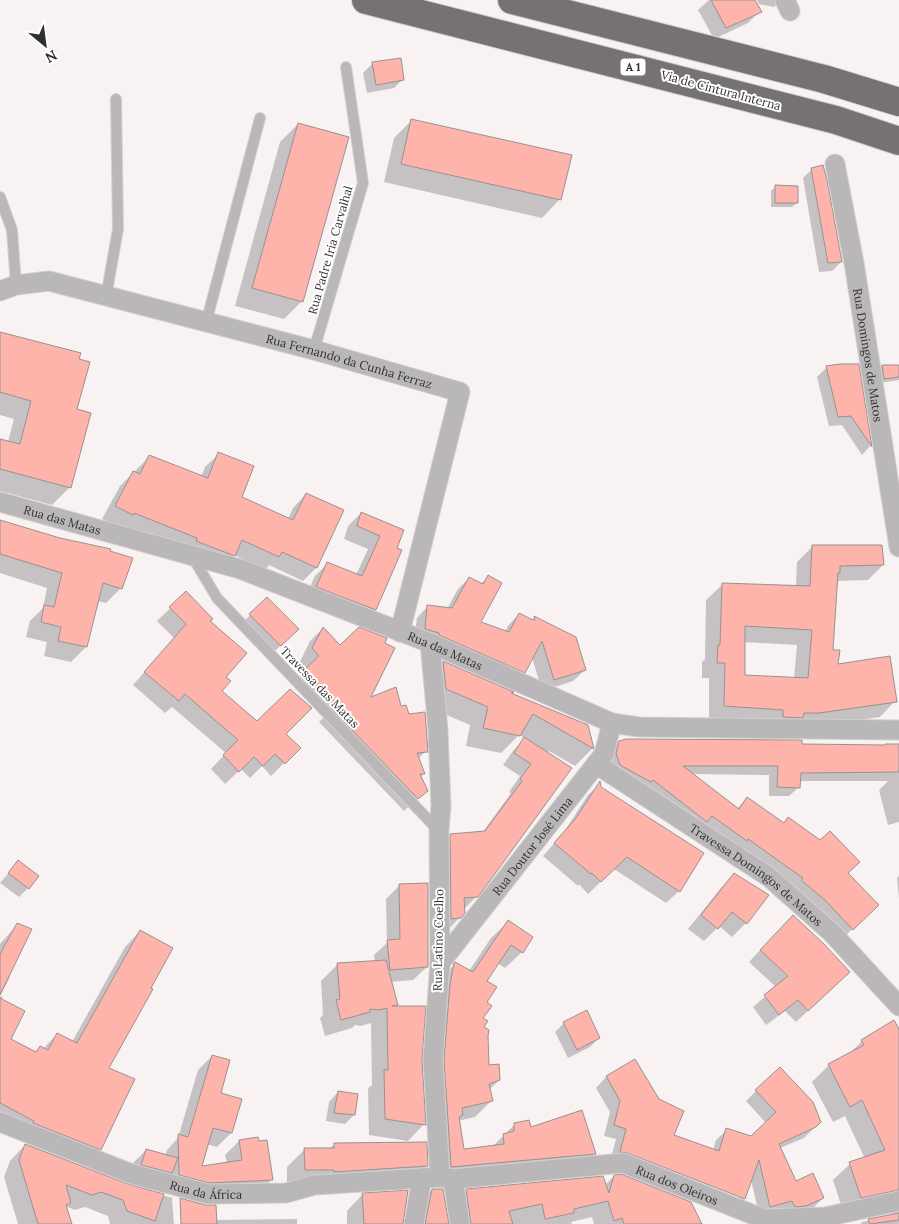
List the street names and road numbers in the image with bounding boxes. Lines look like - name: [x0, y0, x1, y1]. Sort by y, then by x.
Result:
- road number: A 1: [620, 58, 646, 76]
- street label: Via de Cintura Interna: [659, 67, 783, 113]
- street label: Rua Padre Iria Carvalhal: [304, 184, 356, 316]
- street label: Rua Domingos de Matos: [851, 287, 887, 423]
- street label: Rua Fernando da Cunha Ferraz: [265, 330, 434, 391]
- street label: Rua das Matas: [22, 502, 103, 538]
- street label: Rua das Matas: [406, 628, 485, 673]
- street label: Travessa das Matas: [277, 643, 363, 731]
- street label: Rua Doutor José Lima: [489, 793, 575, 898]
- street label: Travessa Domingos de Matos: [687, 820, 826, 929]
- street label: Rua Latino Coelho: [430, 889, 446, 991]
- street label: Rua dos Oleiros: [634, 1161, 721, 1208]
- street label: Rua da África: [168, 1177, 242, 1202]

